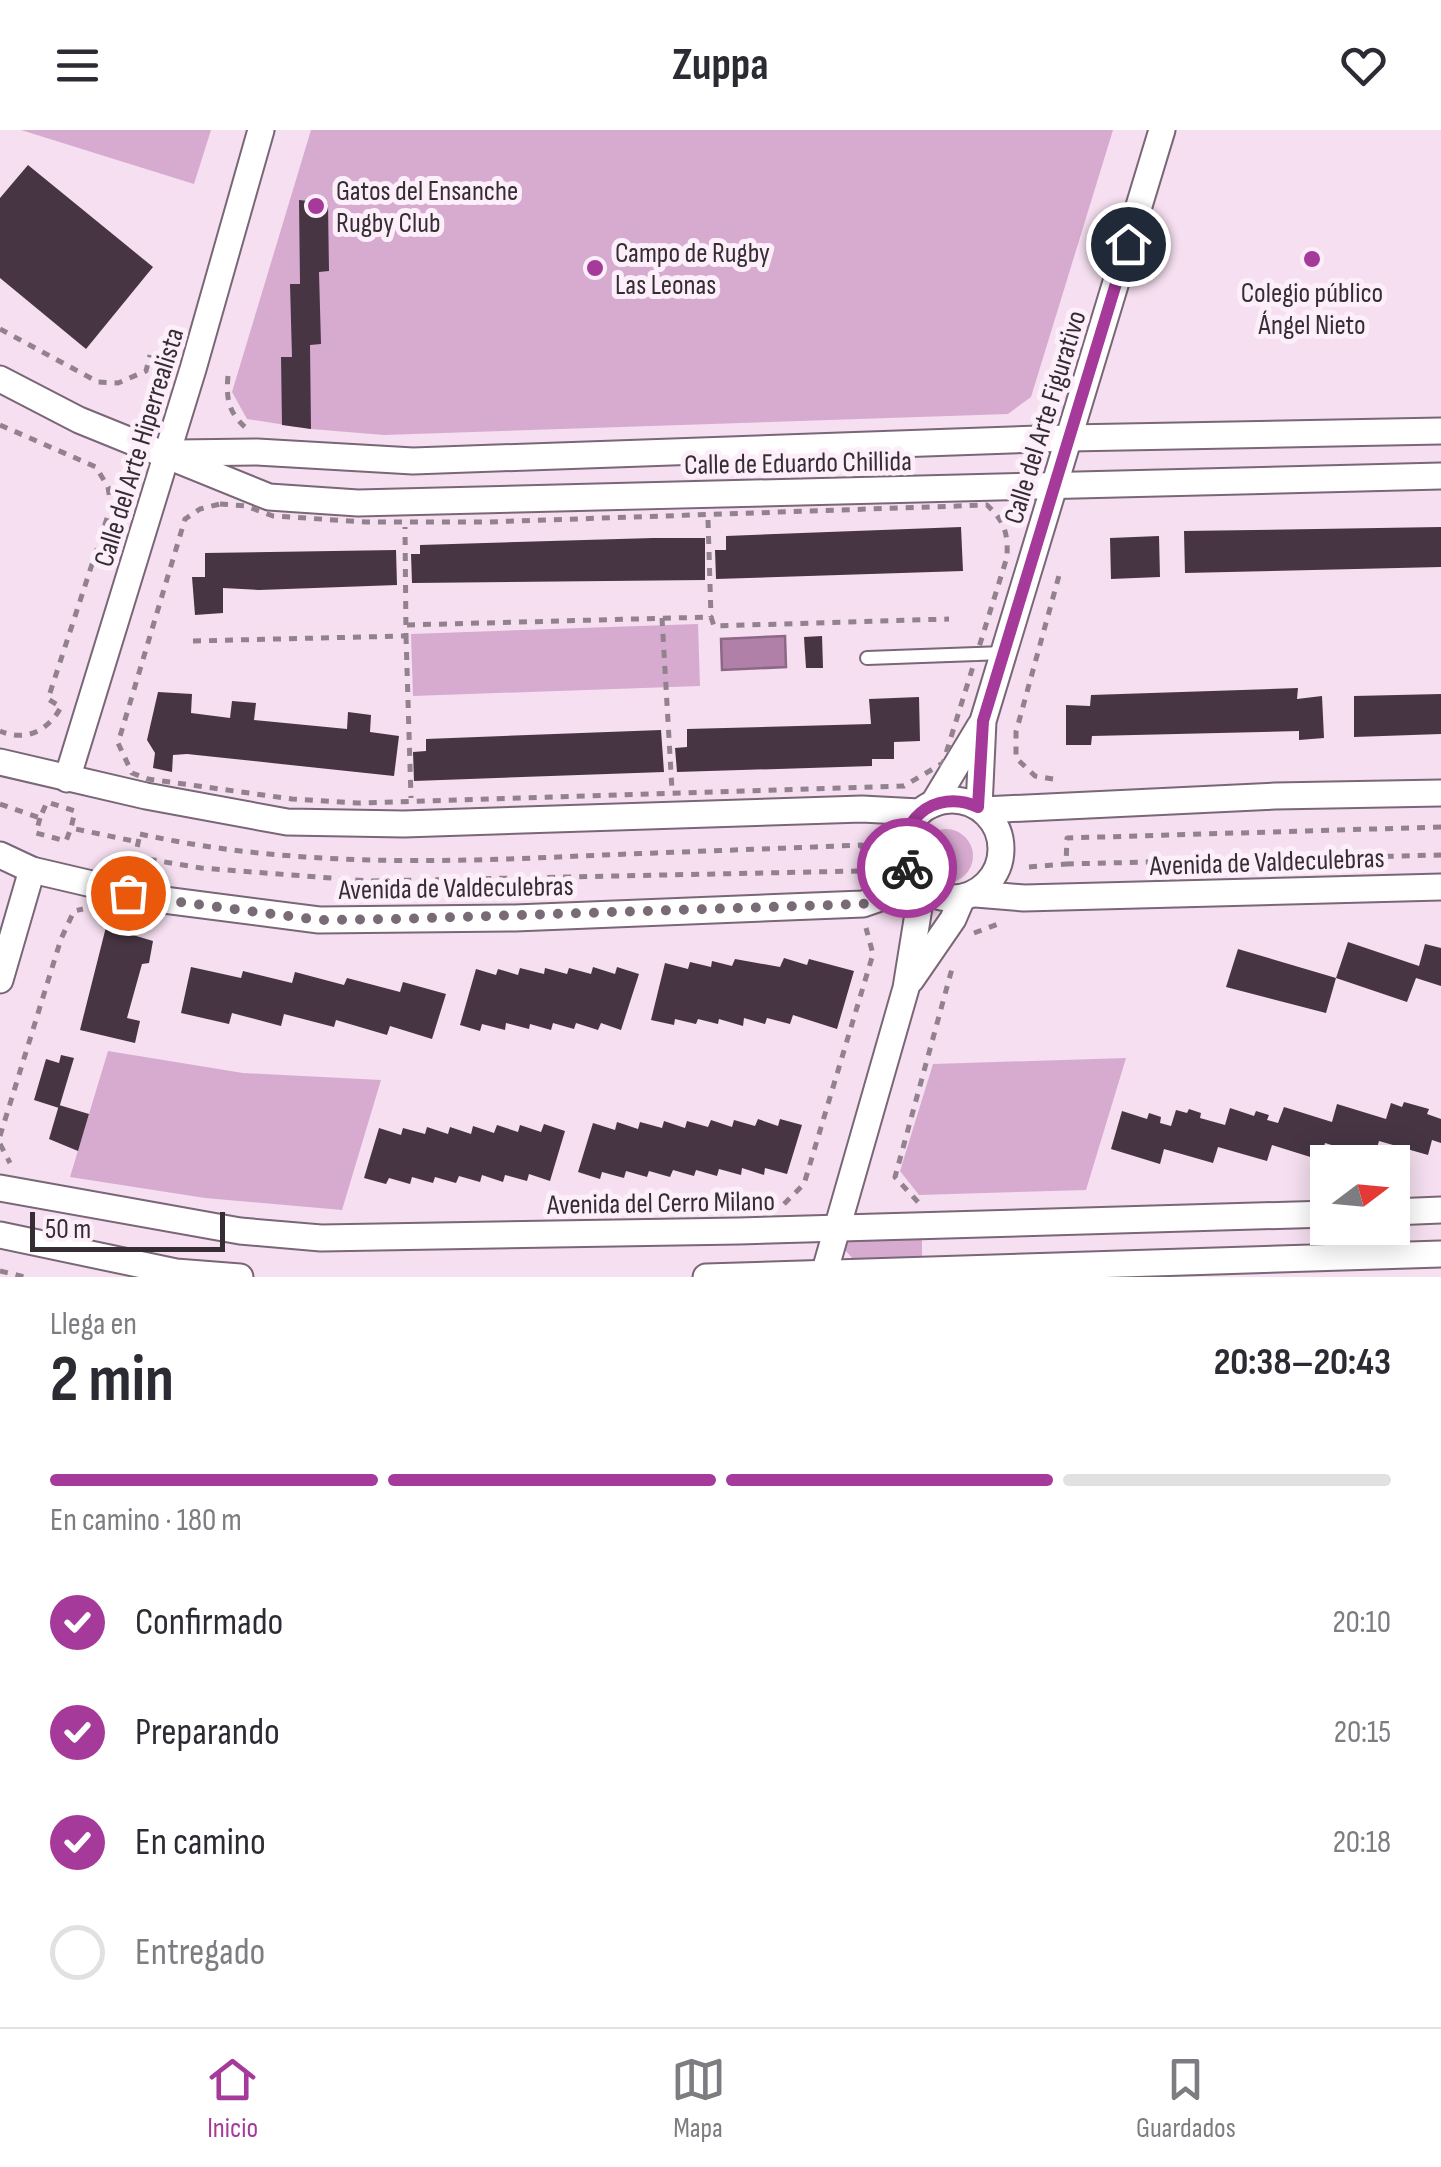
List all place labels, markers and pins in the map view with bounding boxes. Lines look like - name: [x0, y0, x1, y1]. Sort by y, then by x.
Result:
- place label: Gatos del Ensanche Rugby Club: [336, 175, 518, 240]
- marker: Gatos del Ensanche Rugby Club: [305, 195, 327, 217]
- pin: [1086, 202, 1171, 287]
- place label: Campo de Rugby Las Leonas: [615, 237, 770, 302]
- marker: Colegio público Ángel Nieto: [1301, 248, 1323, 270]
- marker: Campo de Rugby Las Leonas: [584, 257, 606, 279]
- place label: Colegio público Ángel Nieto: [1241, 277, 1383, 342]
- pin: [86, 851, 171, 936]

